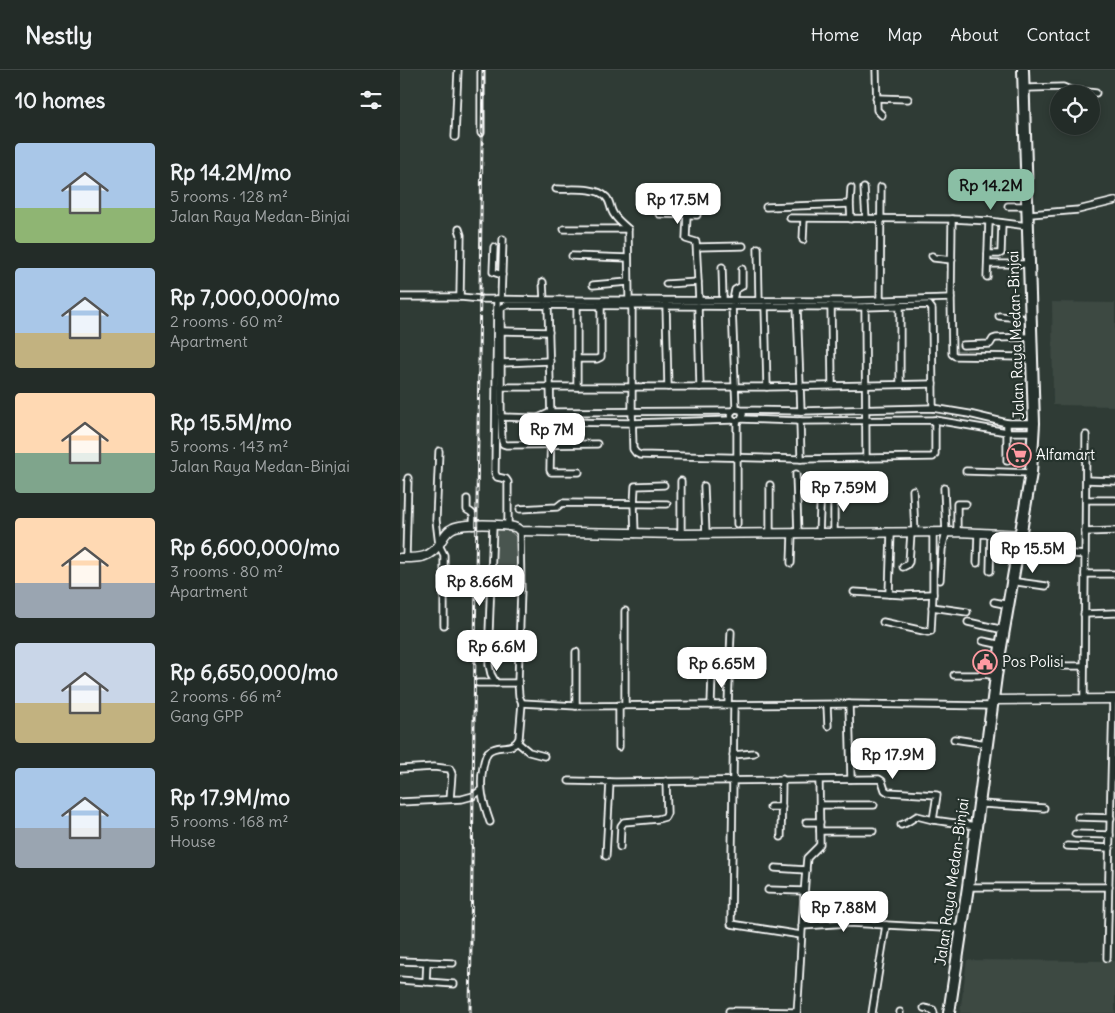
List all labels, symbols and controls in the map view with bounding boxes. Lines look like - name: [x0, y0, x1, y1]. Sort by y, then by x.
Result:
- text: Nestly: [25, 20, 92, 50]
- text: Home: [811, 23, 859, 46]
- text: Map: [887, 23, 922, 46]
- text: About: [950, 23, 998, 46]
- text: Contact: [1026, 23, 1090, 46]
- map controls: [1050, 85, 1100, 135]
- button: locate: [1050, 85, 1100, 135]
- icon: filters: [357, 86, 385, 114]
- text: 10 homes: [15, 87, 105, 114]
- text: Rp 14.2M/mo: [170, 159, 291, 186]
- icon: home: [55, 163, 115, 223]
- pin: Rp 14.2M: [939, 168, 1043, 211]
- text: Rp 14.2M: [959, 175, 1023, 195]
- pin: Rp 17.5M: [626, 182, 730, 225]
- text: 5 rooms · 128 m²: [170, 186, 288, 206]
- text: Rp 17.5M: [647, 189, 709, 209]
- text: Jalan Raya Medan-Binjai: [170, 206, 350, 226]
- street label: Jalan Raya Medan-Binjai: [1003, 250, 1028, 420]
- text: Rp 7,000,000/mo: [170, 284, 340, 311]
- icon: home: [55, 288, 115, 348]
- text: 2 rooms · 60 m²: [170, 311, 283, 331]
- text: Apartment: [170, 331, 248, 351]
- text: Rp 15.5M/mo: [170, 409, 292, 436]
- pin: Rp 7M: [517, 412, 587, 455]
- icon: home: [55, 413, 115, 473]
- text: Rp 7M: [530, 419, 574, 439]
- text: 5 rooms · 143 m²: [170, 436, 288, 456]
- supermarket icon: Alfamart: [1006, 442, 1032, 468]
- place label: Alfamart: [1036, 445, 1095, 464]
- text: Jalan Raya Medan-Binjai: [170, 456, 350, 476]
- pin: Rp 7.59M: [792, 470, 896, 513]
- text: Rp 7.59M: [811, 477, 877, 497]
- pin: Rp 15.5M: [981, 532, 1085, 574]
- text: Rp 6,600,000/mo: [170, 534, 340, 561]
- icon: home: [55, 538, 115, 598]
- text: Rp 15.5M: [1001, 538, 1065, 558]
- text: 3 rooms · 80 m²: [170, 561, 283, 581]
- pin: Rp 8.66M: [428, 564, 532, 607]
- text: Rp 8.66M: [446, 571, 514, 591]
- text: Apartment: [170, 581, 248, 601]
- pin: Rp 6.6M: [451, 630, 543, 672]
- text: Rp 6.6M: [468, 636, 526, 656]
- pin: Rp 6.65M: [670, 646, 774, 689]
- public building icon: Pos Polisi: [972, 649, 998, 675]
- place label: Pos Polisi: [1002, 652, 1064, 671]
- text: Rp 6.65M: [688, 653, 756, 673]
- text: Rp 6,650,000/mo: [170, 659, 338, 686]
- icon: home: [55, 663, 115, 723]
- text: 2 rooms · 66 m²: [170, 686, 282, 706]
- text: Gang GPP: [170, 706, 243, 726]
- pin: Rp 17.9M: [841, 738, 945, 780]
- text: Rp 17.9M: [862, 744, 924, 764]
- text: Rp 17.9M/mo: [170, 784, 290, 811]
- icon: home: [55, 788, 115, 848]
- street label: Jalan Raya Medan-Binjai: [930, 797, 973, 967]
- text: 5 rooms · 168 m²: [170, 811, 288, 831]
- text: House: [170, 831, 216, 851]
- pin: Rp 7.88M: [792, 890, 896, 933]
- text: Rp 7.88M: [811, 897, 877, 917]

